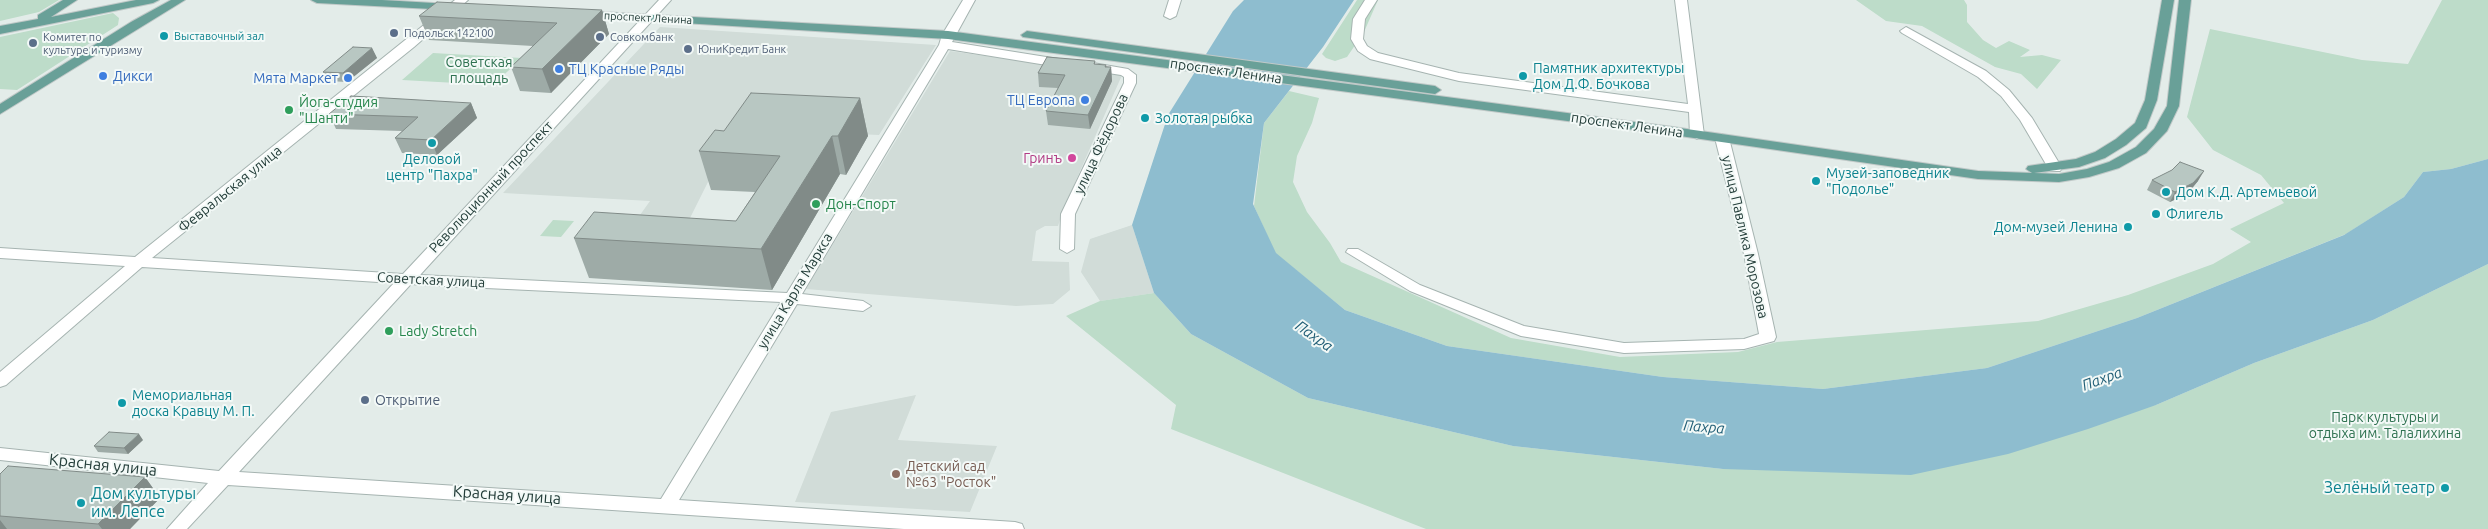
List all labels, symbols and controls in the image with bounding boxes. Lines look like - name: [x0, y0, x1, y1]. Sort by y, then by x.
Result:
- street label: проспект Ленина: [603, 9, 693, 27]
- place label: Подольск 142100: [404, 26, 494, 40]
- marker: Подольск 142100: [388, 27, 400, 39]
- place label: Выставочный зал: [174, 29, 264, 43]
- place label: Комитет по культуре и туризму: [43, 30, 142, 56]
- marker: Выставочный зал: [158, 30, 170, 42]
- place label: Совкомбанк: [610, 30, 673, 44]
- marker: Совкомбанк: [594, 31, 606, 43]
- marker: Комитет по культуре и туризму: [27, 37, 39, 49]
- place label: ЮниКредит Банк: [698, 42, 786, 56]
- marker: ЮниКредит Банк: [682, 43, 694, 55]
- park label: Советская площадь: [446, 54, 512, 86]
- street label: проспект Ленина: [1169, 55, 1283, 87]
- place label: Памятник архитектуры Дом Д.Ф. Бочкова: [1533, 60, 1684, 92]
- place label: ТЦ Красные Ряды: [569, 61, 684, 77]
- marker: ТЦ Красные Ряды: [553, 63, 565, 75]
- place label: Дикси: [113, 68, 153, 84]
- marker: Дикси: [97, 70, 109, 82]
- place label: Мята Маркет: [253, 70, 338, 86]
- marker: Памятник архитектуры Дом Д.Ф. Бочкова: [1517, 70, 1529, 82]
- marker: Мята Маркет: [342, 72, 354, 84]
- street label: улица Фёдорова: [1070, 91, 1132, 197]
- place label: ТЦ Европа: [1007, 92, 1075, 108]
- place label: Йога-студия "Шанти": [299, 94, 378, 126]
- marker: ТЦ Европа: [1079, 94, 1091, 106]
- marker: Йога-студия "Шанти": [283, 104, 295, 116]
- street label: проспект Ленина: [1570, 109, 1684, 141]
- place label: Золотая рыбка: [1155, 110, 1253, 126]
- marker: Золотая рыбка: [1139, 112, 1151, 124]
- street label: Революционный проспект: [426, 118, 556, 256]
- marker: Деловой центр "Пахра": [426, 137, 438, 149]
- street label: Февральская улица: [175, 142, 285, 236]
- place label: Гринъ: [1023, 150, 1062, 166]
- place label: Деловой центр "Пахра": [386, 151, 478, 184]
- marker: Гринъ: [1066, 152, 1078, 164]
- street label: улица Павлика Морозова: [1718, 154, 1772, 320]
- place label: Музей-заповедник "Подолье": [1826, 165, 1949, 198]
- marker: Музей-заповедник "Подолье": [1810, 175, 1822, 187]
- place label: Дом К.Д. Артемьевой: [2176, 184, 2317, 200]
- marker: Дом К.Д. Артемьевой: [2160, 186, 2172, 198]
- place label: Дон-Спорт: [826, 196, 896, 212]
- marker: Дон-Спорт: [810, 198, 822, 210]
- place label: Флигель: [2166, 206, 2223, 222]
- marker: Флигель: [2150, 208, 2162, 220]
- place label: Дом-музей Ленина: [1994, 219, 2118, 235]
- marker: Дом-музей Ленина: [2122, 221, 2134, 233]
- street label: улица Карла Маркса: [754, 230, 836, 352]
- street label: Советская улица: [376, 269, 486, 291]
- water label: Пахра: [1292, 317, 1336, 355]
- place label: Lady Stretch: [399, 323, 477, 339]
- marker: Lady Stretch: [383, 325, 395, 337]
- water label: Пахра: [2079, 363, 2125, 395]
- place label: Мемориальная доска Кравцу М. П.: [132, 387, 255, 420]
- place label: Открытие: [375, 392, 440, 408]
- marker: Открытие: [359, 394, 371, 406]
- marker: Мемориальная доска Кравцу М. П.: [116, 397, 128, 409]
- park label: Парк культуры и отдыха им. Талалихина: [2309, 409, 2461, 442]
- water label: Пахра: [1683, 416, 1725, 438]
- street label: Красная улица: [48, 450, 158, 480]
- place label: Детский сад №63 "Росток": [906, 458, 996, 491]
- marker: Детский сад №63 "Росток": [890, 468, 902, 480]
- place label: Зелёный театр: [2324, 478, 2435, 498]
- street label: Красная улица: [452, 482, 562, 508]
- marker: Зелёный театр: [2439, 482, 2451, 494]
- place label: Дом культуры им. Лепсе: [91, 484, 196, 522]
- marker: Дом культуры им. Лепсе: [75, 497, 87, 509]

